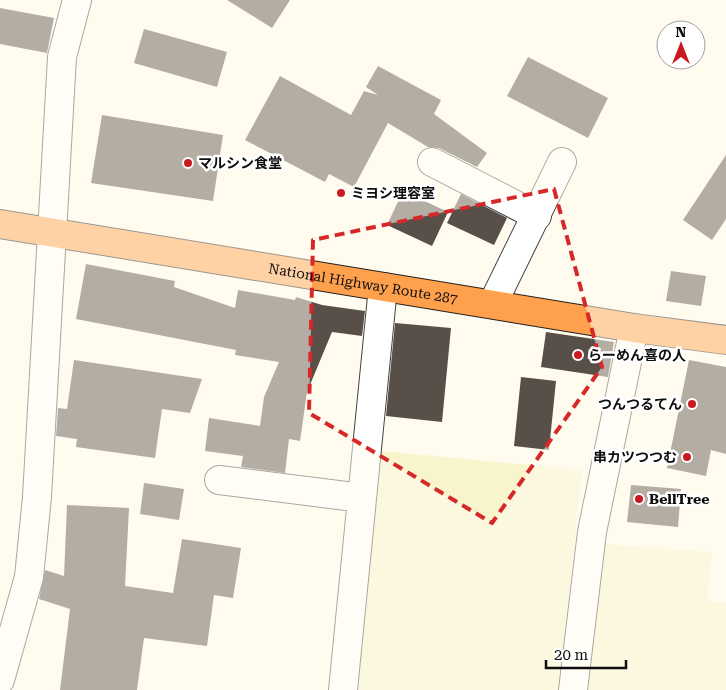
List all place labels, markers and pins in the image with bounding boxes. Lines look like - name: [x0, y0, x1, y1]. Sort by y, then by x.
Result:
- place label: マルシン食堂: [198, 155, 282, 171]
- marker: マルシン食堂: [182, 157, 194, 169]
- place label: ミヨシ理容室: [351, 185, 435, 201]
- marker: ミヨシ理容室: [335, 187, 347, 199]
- place label: らーめん喜の人: [588, 347, 686, 363]
- marker: らーめん喜の人: [572, 349, 584, 361]
- place label: つんつるてん: [598, 396, 682, 412]
- marker: つんつるてん: [686, 398, 698, 410]
- place label: 串カツつつむ: [593, 449, 677, 465]
- marker: 串カツつつむ: [681, 451, 693, 463]
- place label: BellTree: [649, 491, 709, 507]
- marker: BellTree: [633, 493, 645, 505]

